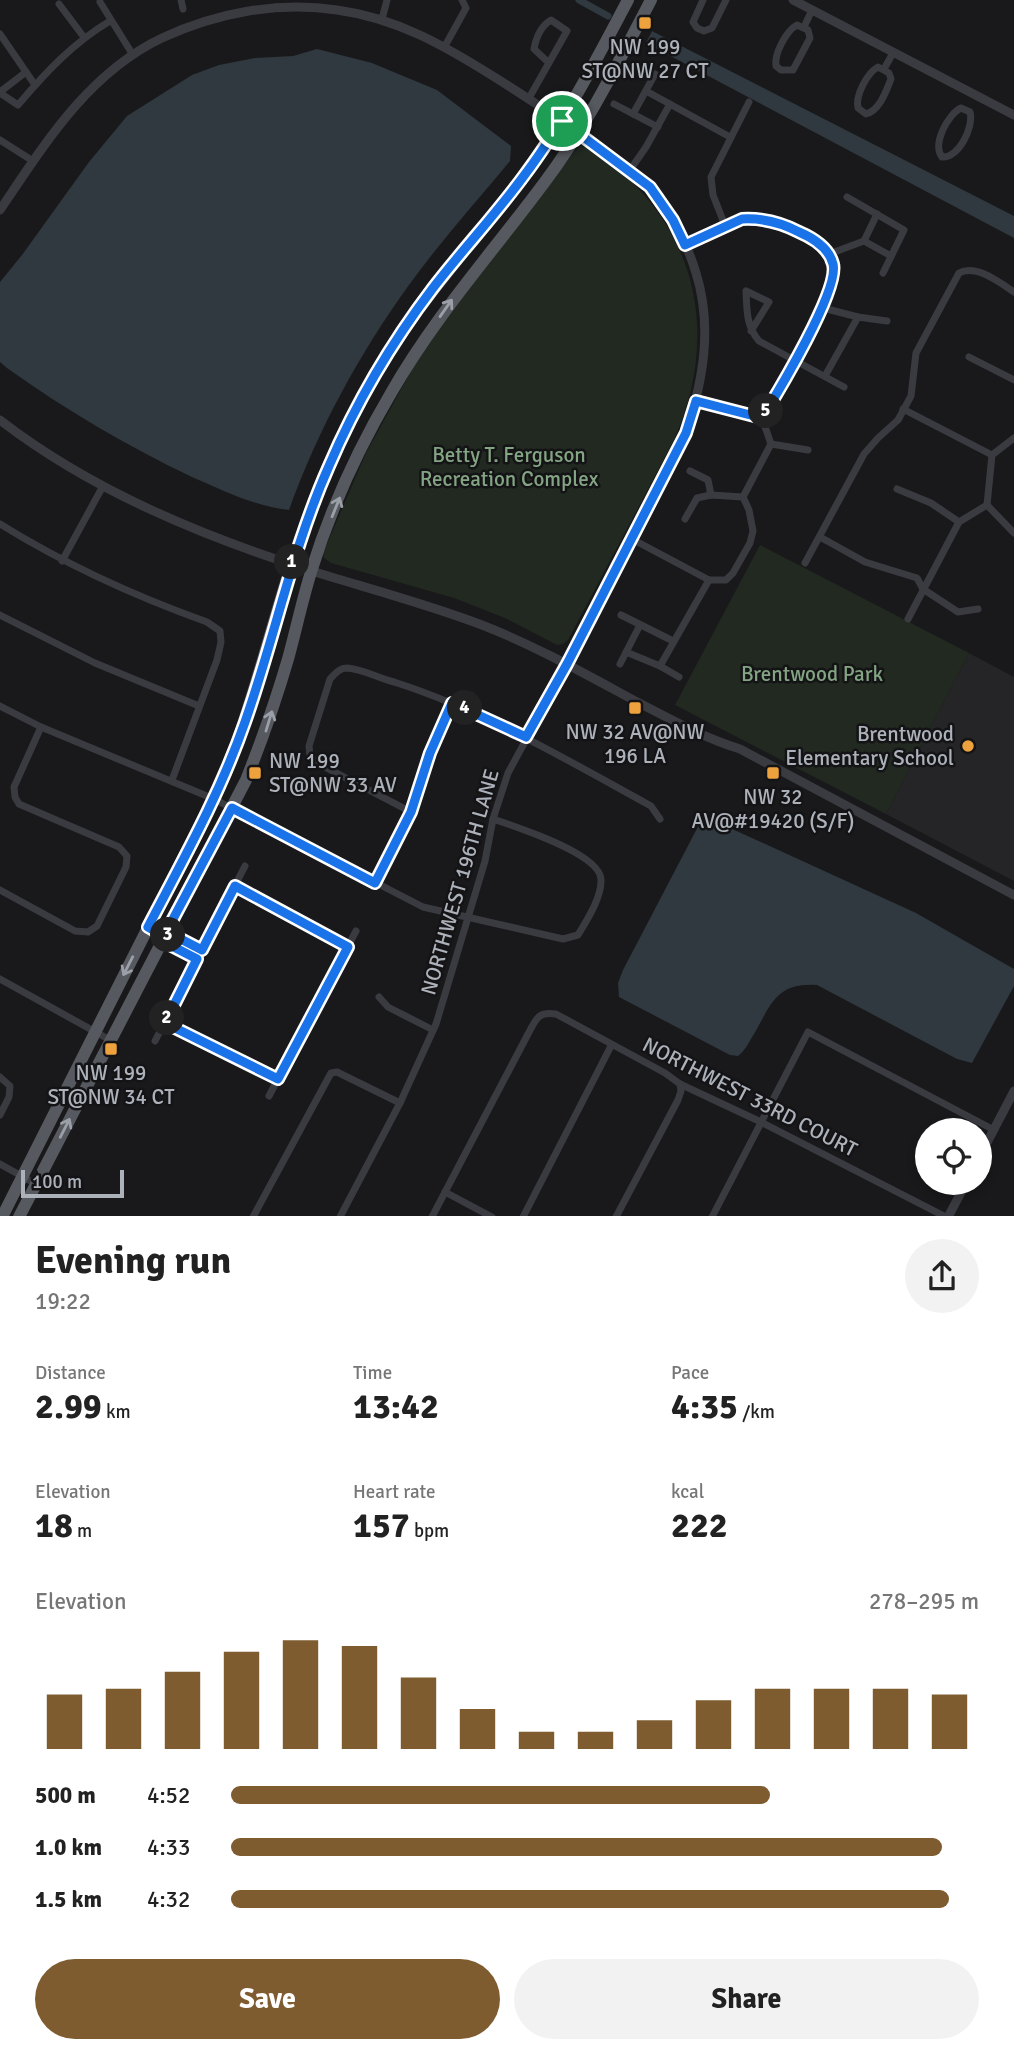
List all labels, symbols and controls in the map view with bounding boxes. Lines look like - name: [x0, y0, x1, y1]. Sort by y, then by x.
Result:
- marker: NW 199 ST@NW 27 CT: [637, 15, 653, 31]
- place label: NW 199 ST@NW 27 CT: [581, 34, 709, 84]
- pin: [532, 91, 592, 151]
- icon: arrive: [543, 102, 581, 140]
- one-way arrow: [439, 299, 453, 318]
- pin: 5: [748, 394, 784, 428]
- text: 5: [760, 398, 771, 422]
- park label: Betty T. Ferguson Recreation Complex: [420, 442, 599, 492]
- one-way arrow: [330, 496, 343, 518]
- pin: 1: [274, 544, 310, 580]
- text: 1: [286, 549, 297, 573]
- park label: Brentwood Park: [741, 661, 883, 687]
- pin: 4: [448, 690, 482, 726]
- text: 4: [459, 695, 470, 719]
- marker: NW 32 AV@NW 196 LA: [627, 700, 643, 716]
- one-way arrow: [263, 710, 276, 732]
- place label: NW 32 AV@NW 196 LA: [566, 719, 705, 769]
- place label: Brentwood Elementary School: [785, 721, 954, 771]
- marker: Brentwood Elementary School: [960, 738, 976, 754]
- place label: NW 199 ST@NW 33 AV: [269, 748, 397, 798]
- marker: NW 199 ST@NW 33 AV: [247, 765, 263, 781]
- marker: NW 32 AV@#19420 (S/F): [765, 765, 781, 781]
- street label: NORTHWEST 196TH LANE: [415, 766, 505, 998]
- place label: NW 32 AV@#19420 (S/F): [691, 784, 855, 834]
- pin: 3: [150, 918, 186, 953]
- text: 3: [162, 922, 173, 946]
- one-way arrow: [121, 955, 134, 976]
- pin: 2: [150, 1000, 184, 1036]
- text: 2: [161, 1005, 172, 1029]
- street label: NORTHWEST 33RD COURT: [638, 1032, 862, 1163]
- marker: NW 199 ST@NW 34 CT: [103, 1041, 119, 1057]
- place label: NW 199 ST@NW 34 CT: [47, 1060, 175, 1110]
- one-way arrow: [59, 1118, 72, 1139]
- map controls: [915, 1118, 992, 1195]
- button: locate: [915, 1118, 992, 1195]
- scale bar: [21, 1168, 124, 1199]
- text: 100 m: [32, 1170, 82, 1194]
- text: Evening run: [35, 1237, 231, 1284]
- button: share: [905, 1239, 979, 1313]
- text: 19:22: [35, 1287, 91, 1316]
- text: Distance: [35, 1361, 106, 1385]
- text: Time: [353, 1361, 392, 1385]
- text: Pace: [671, 1361, 709, 1385]
- text: 2.99: [35, 1385, 102, 1428]
- text: 13:42: [353, 1385, 439, 1428]
- text: 4:35: [671, 1385, 738, 1428]
- text: km: [102, 1400, 131, 1424]
- text: /km: [738, 1400, 775, 1424]
- text: Elevation: [35, 1480, 111, 1504]
- text: Heart rate: [353, 1480, 435, 1504]
- text: kcal: [671, 1480, 704, 1504]
- text: 18: [35, 1504, 73, 1547]
- text: 157: [353, 1504, 410, 1547]
- text: 222: [671, 1504, 728, 1547]
- text: m: [73, 1519, 92, 1543]
- text: bpm: [410, 1519, 449, 1543]
- text: Elevation: [35, 1587, 127, 1616]
- text: 278–295 m: [869, 1587, 979, 1616]
- text: 500 m: [35, 1781, 96, 1810]
- text: 4:52: [147, 1781, 190, 1810]
- text: 1.0 km: [35, 1833, 102, 1862]
- text: 4:33: [147, 1833, 190, 1862]
- text: 1.5 km: [35, 1885, 102, 1914]
- text: 4:32: [147, 1885, 190, 1914]
- button: Save: [35, 1959, 500, 2039]
- button: Share: [514, 1959, 979, 2039]

